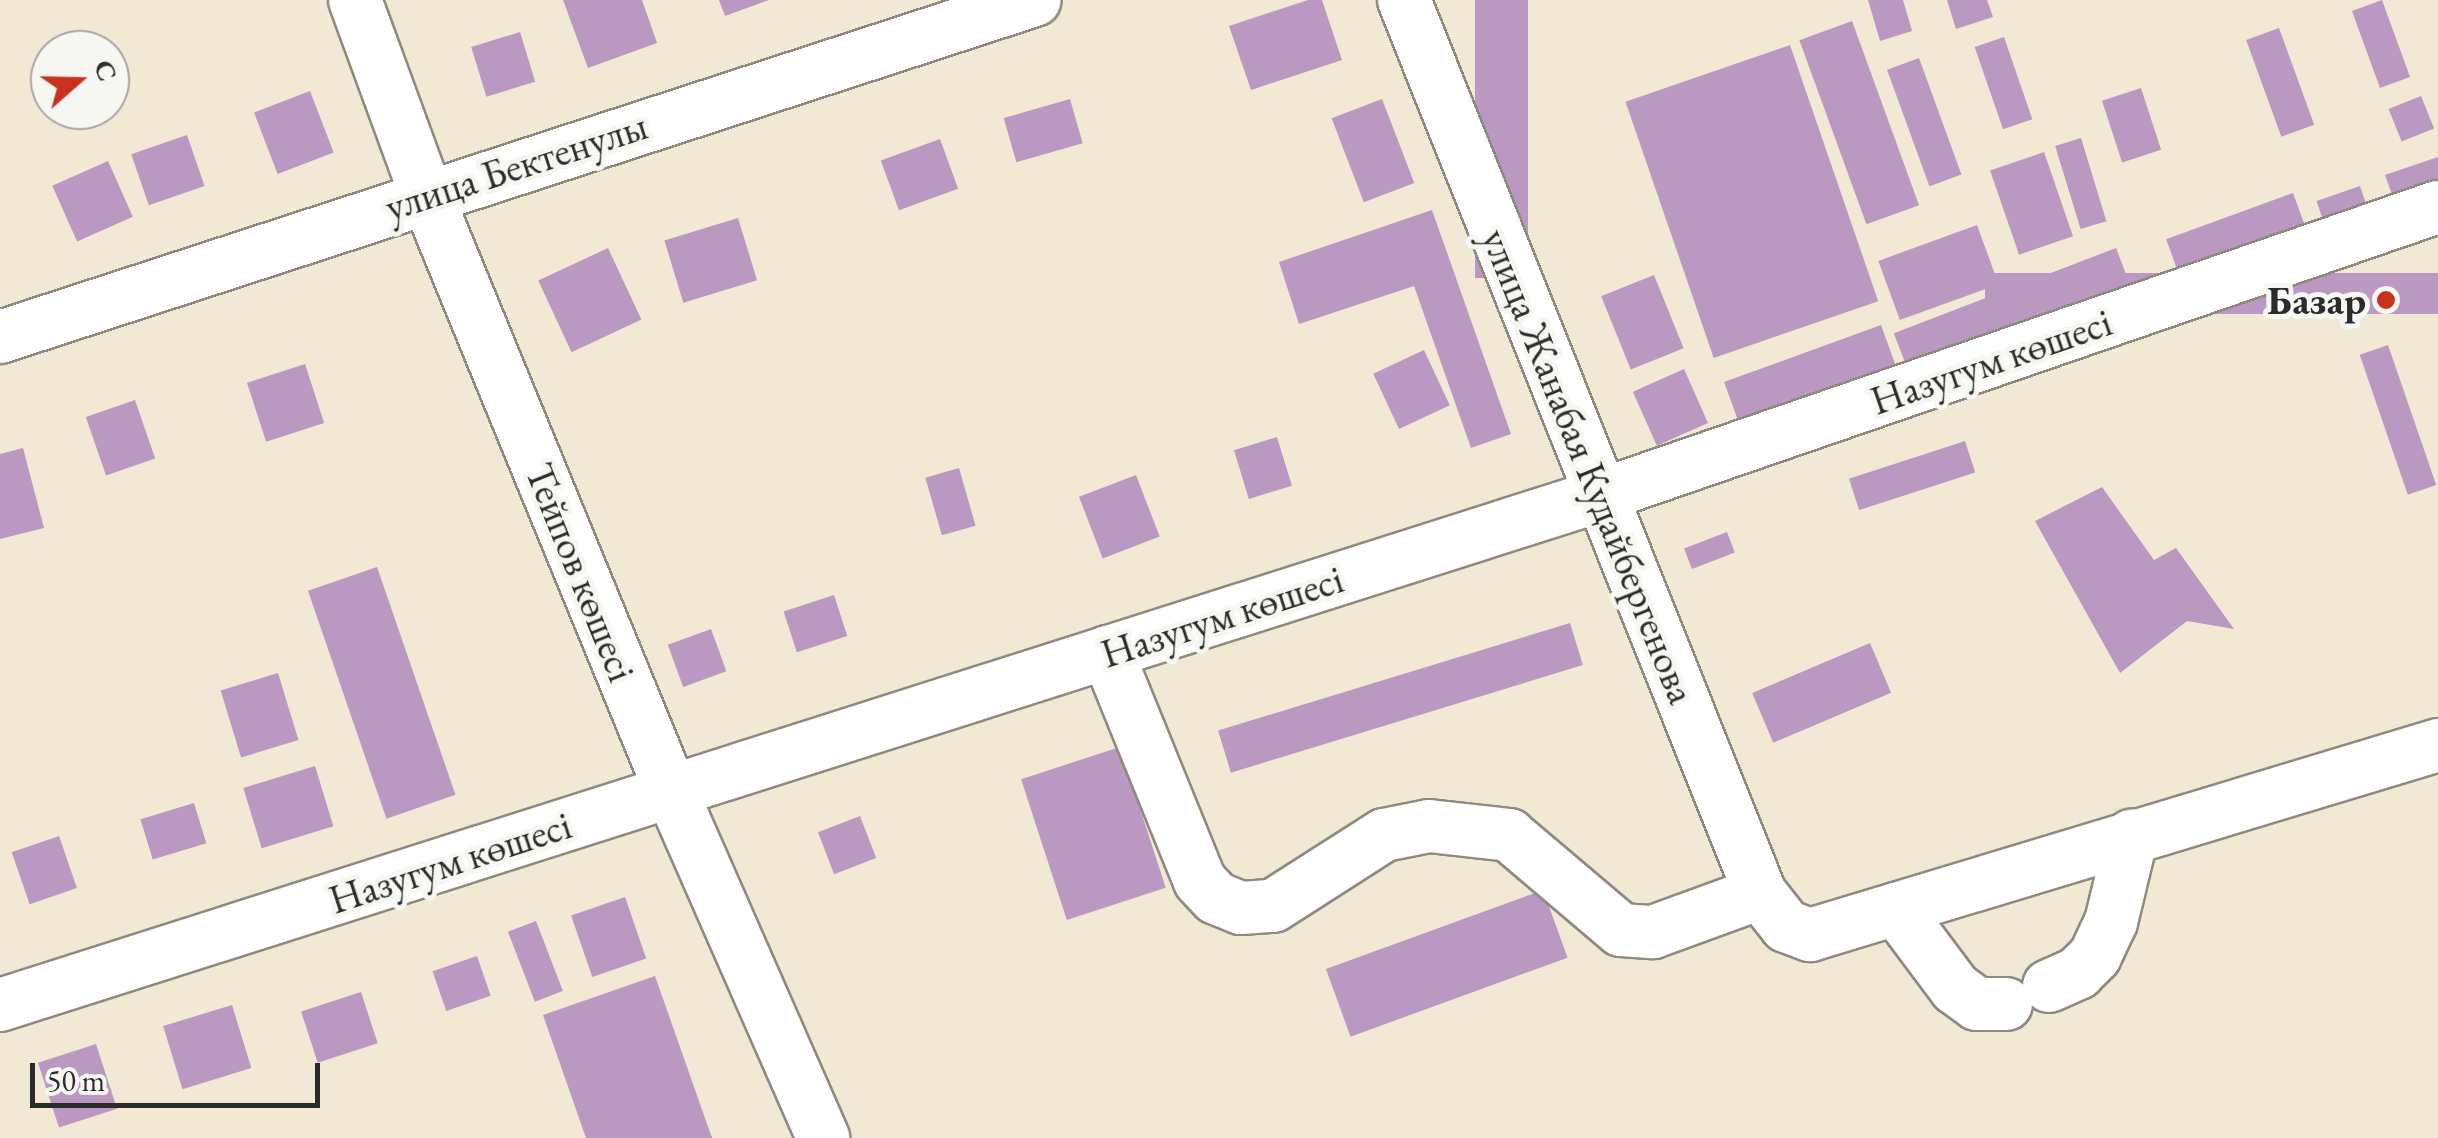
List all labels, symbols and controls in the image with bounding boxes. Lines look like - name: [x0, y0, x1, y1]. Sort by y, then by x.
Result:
- north arrow: [30, 30, 130, 130]
- text: С: [86, 55, 127, 86]
- street label: улица Бектенулы: [379, 101, 653, 231]
- street label: улица Жанабая Кудайбергенова: [1472, 221, 1706, 711]
- place label: Базар: [2267, 276, 2366, 324]
- marker: Базар: [2375, 289, 2397, 311]
- street label: Назугум көшесі: [1864, 297, 2118, 425]
- street label: Тейпов көшесі: [515, 456, 647, 688]
- street label: Назугум көшесі: [1095, 554, 1349, 678]
- street label: Назугум көшесі: [323, 800, 577, 924]
- scale bar: [35, 1043, 325, 1105]
- text: 50 m: [47, 1061, 105, 1100]

